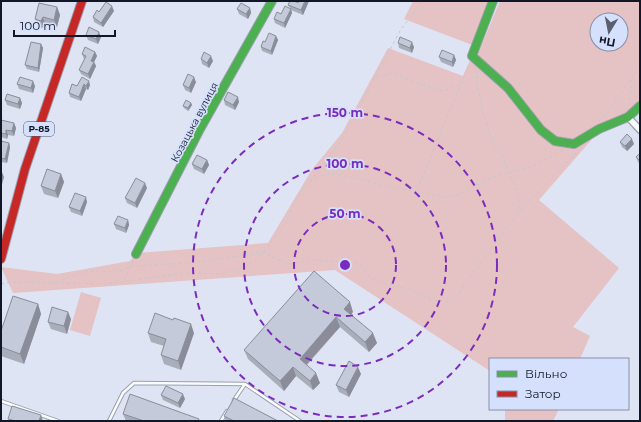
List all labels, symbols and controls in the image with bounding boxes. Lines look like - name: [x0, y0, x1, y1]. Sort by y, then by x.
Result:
- scale bar: [14, 12, 115, 38]
- north arrow: [589, 12, 629, 52]
- text: 100 m: [20, 18, 56, 33]
- text: Пн: [598, 34, 617, 50]
- street label: Козацька вулиця: [168, 80, 221, 164]
- text: 150 m: [327, 105, 363, 120]
- road number: Р-85: [24, 122, 54, 136]
- text: 100 m: [327, 156, 363, 171]
- text: 50 m: [329, 206, 361, 221]
- centre of rings: [338, 258, 352, 272]
- legend: [489, 358, 629, 410]
- text: Вільно: [525, 366, 568, 381]
- text: Затор: [525, 386, 561, 401]

